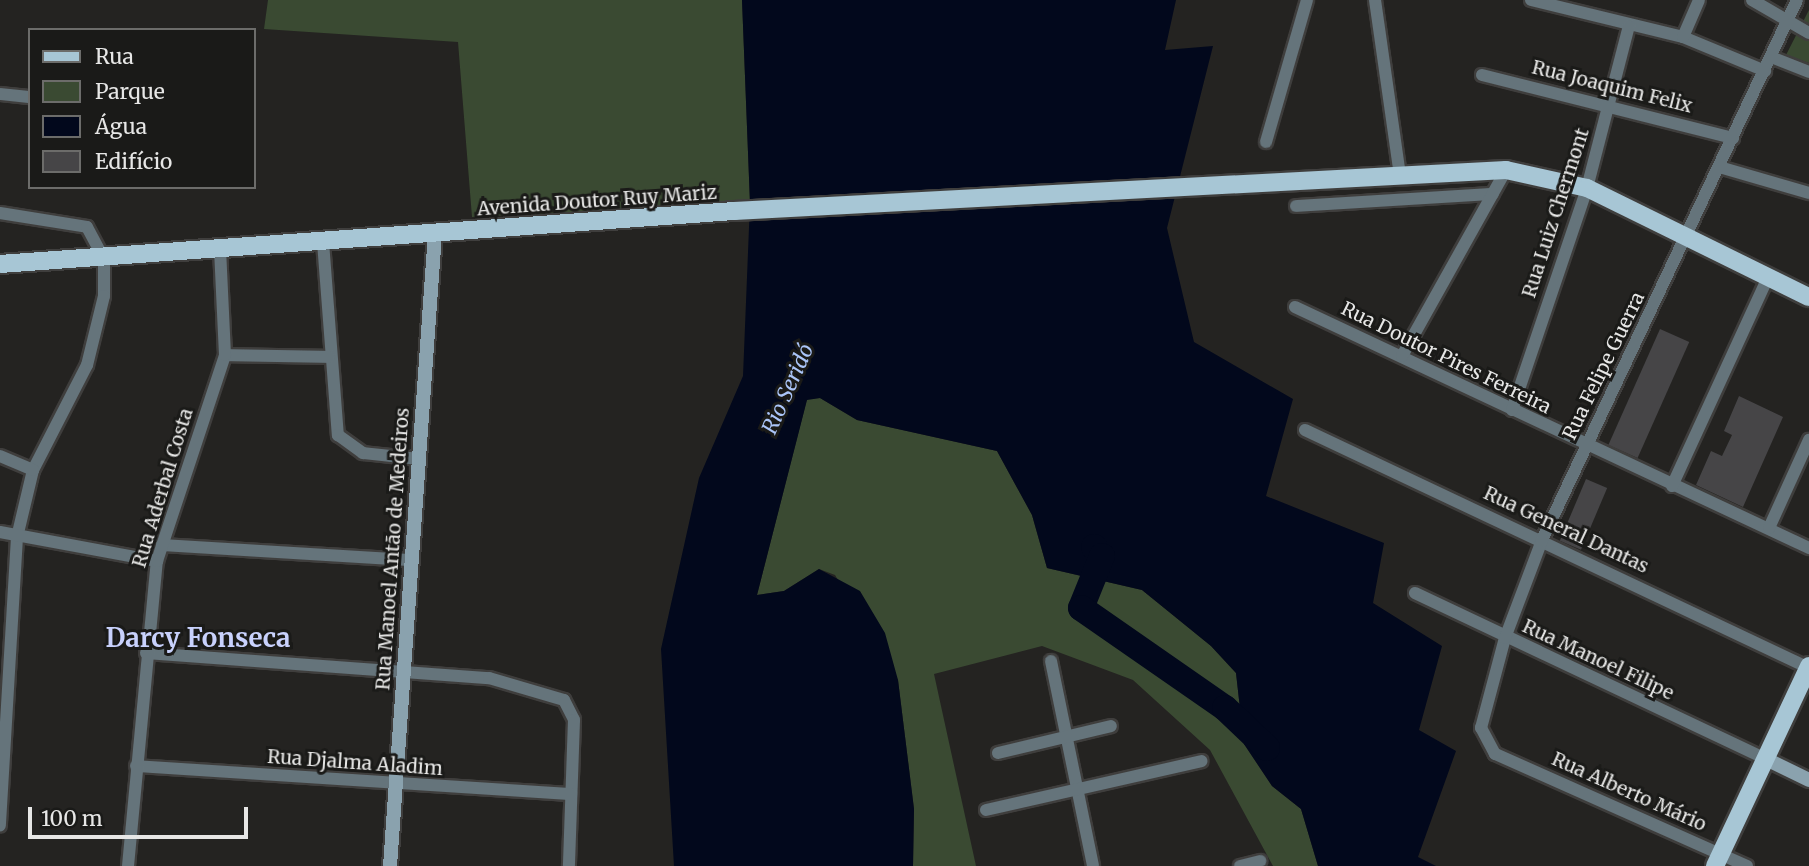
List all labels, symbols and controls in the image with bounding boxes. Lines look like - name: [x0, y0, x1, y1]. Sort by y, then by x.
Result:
- legend: [28, 28, 256, 189]
- text: Rua: [95, 43, 134, 70]
- street label: Rua Joaquim Felix: [1530, 56, 1694, 118]
- text: Parque: [95, 78, 165, 105]
- text: Água: [95, 113, 147, 140]
- street label: Rua Luiz Chermont: [1518, 125, 1594, 301]
- text: Edifício: [95, 148, 172, 175]
- street label: Avenida Doutor Ruy Mariz: [476, 181, 718, 221]
- street label: Rua Felipe Guerra: [1558, 289, 1650, 443]
- street label: Rua Doutor Pires Ferreira: [1337, 297, 1555, 419]
- water label: Rio Seridó: [757, 340, 819, 438]
- street label: Rua Aderbal Costa: [128, 406, 198, 570]
- street label: Rua Manoel Antão de Medeiros: [372, 407, 414, 691]
- street label: Rua General Dantas: [1480, 482, 1652, 578]
- street label: Rua Manoel Filipe: [1519, 615, 1677, 705]
- district label: Darcy Fonseca: [105, 622, 291, 654]
- street label: Rua Djalma Aladim: [266, 745, 444, 781]
- street label: Rua Alberto Mário: [1548, 748, 1710, 836]
- scale bar: [32, 792, 252, 836]
- text: 100 m: [41, 805, 103, 832]

